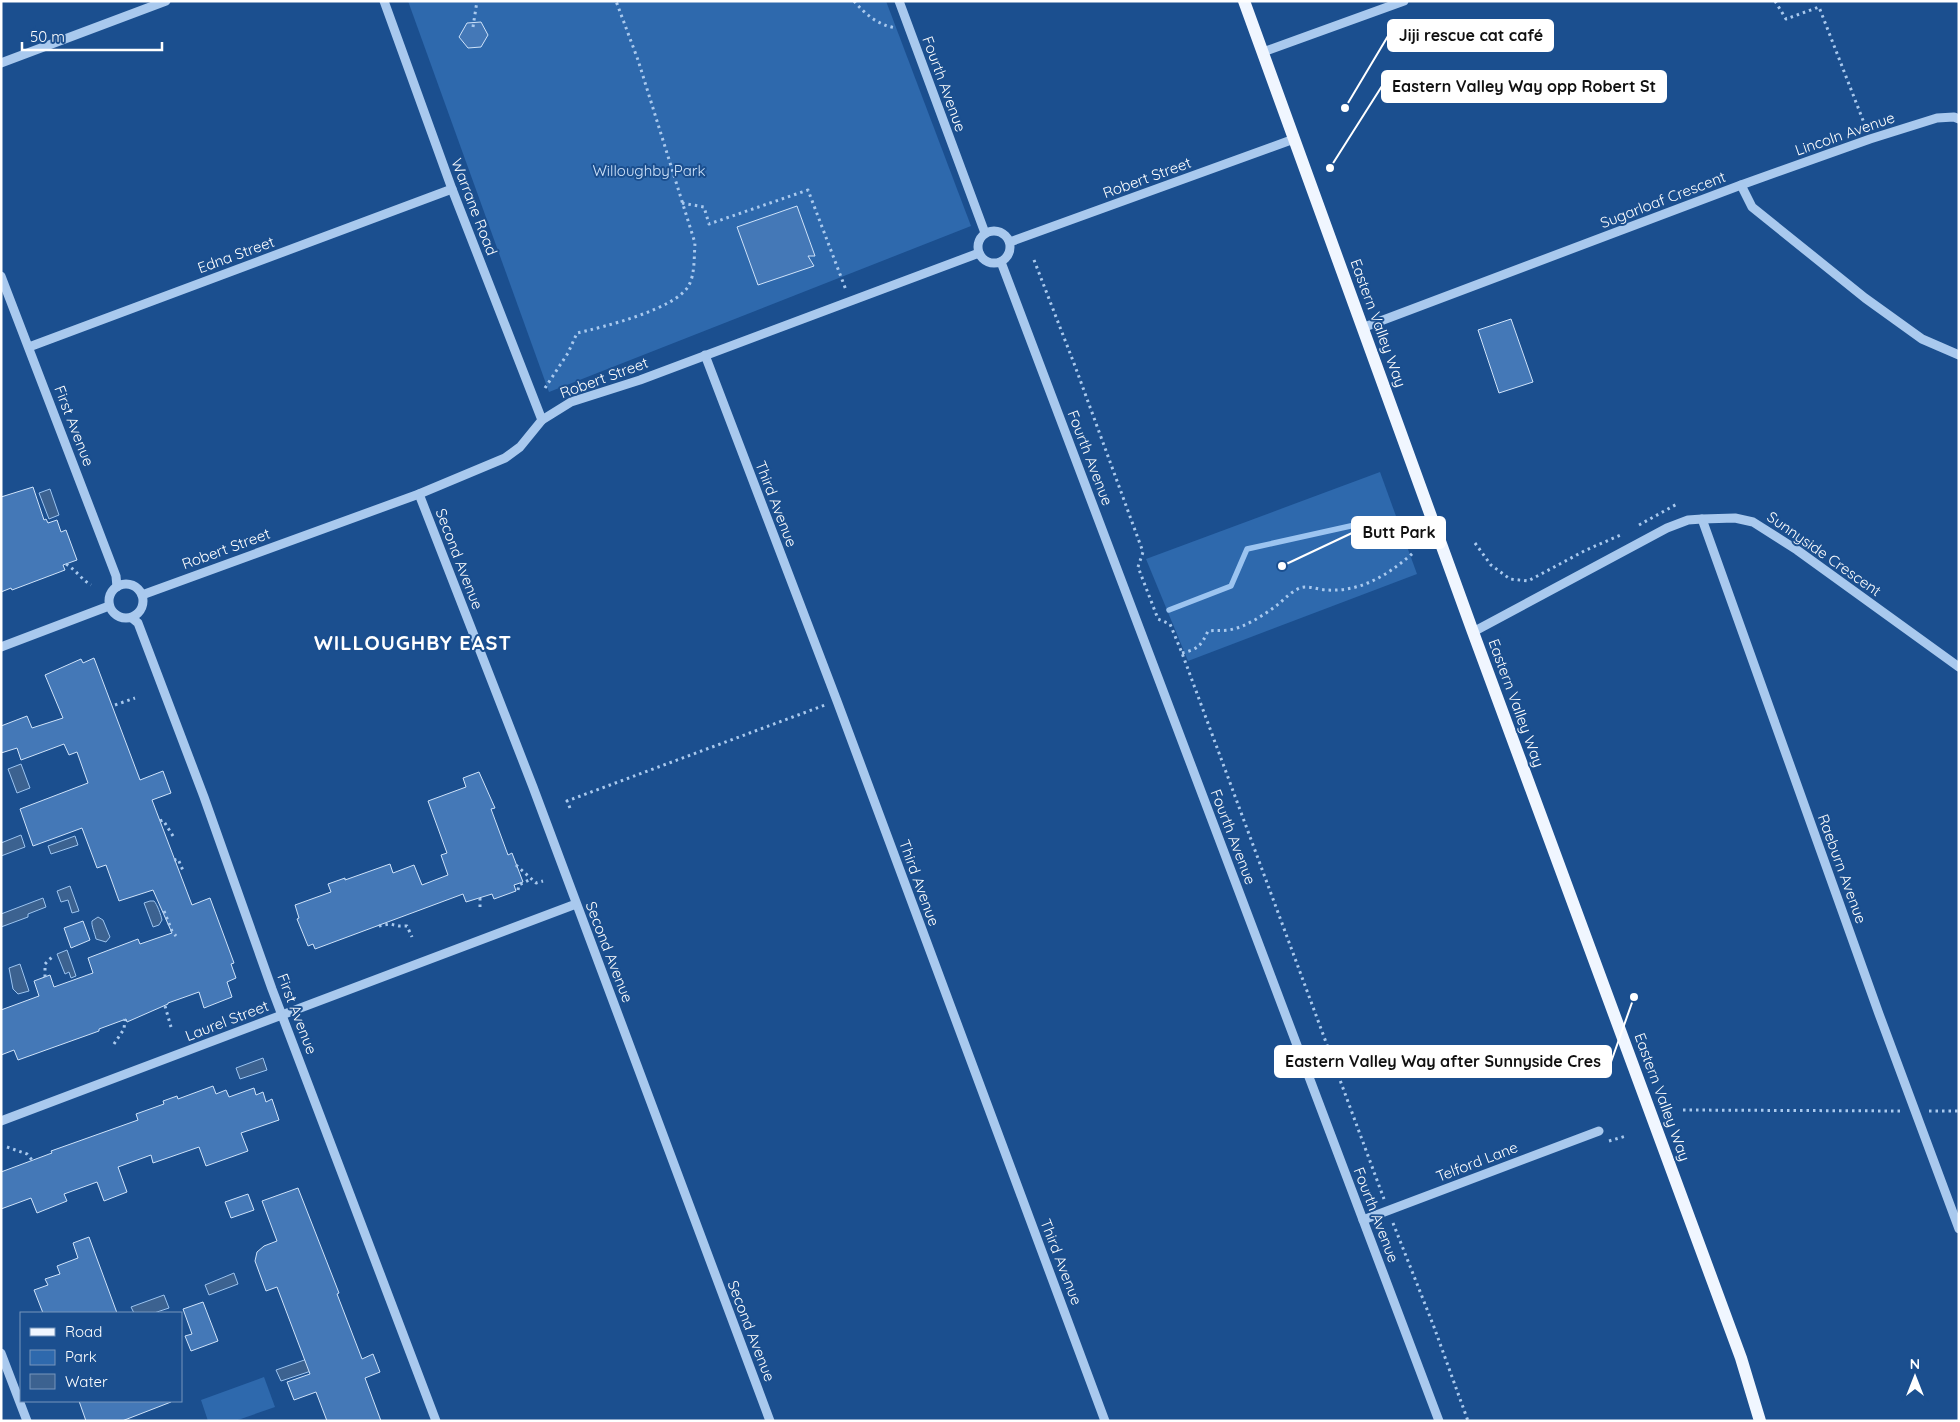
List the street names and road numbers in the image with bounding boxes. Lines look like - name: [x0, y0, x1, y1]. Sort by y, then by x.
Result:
- street label: Fourth Avenue: [918, 33, 971, 134]
- street label: Lincoln Avenue: [1792, 108, 1897, 159]
- street label: Robert Street: [1100, 153, 1194, 202]
- street label: Warrane Road: [447, 156, 502, 258]
- street label: Sugarloaf Crescent: [1597, 167, 1728, 232]
- street label: Edna Street: [195, 232, 277, 277]
- street label: Eastern Valley Way: [1346, 256, 1411, 390]
- street label: Robert Street: [557, 353, 651, 402]
- street label: First Avenue: [50, 383, 99, 469]
- street label: Fourth Avenue: [1064, 407, 1117, 508]
- street label: Third Avenue: [751, 458, 802, 550]
- street label: Second Avenue: [431, 506, 487, 612]
- street label: Sunnyside Crescent: [1763, 507, 1885, 600]
- street label: Robert Street: [179, 524, 273, 573]
- street label: Eastern Valley Way: [1484, 636, 1549, 770]
- street label: Fourth Avenue: [1207, 786, 1260, 887]
- street label: Raeburn Avenue: [1814, 811, 1871, 926]
- street label: Third Avenue: [895, 837, 944, 929]
- street label: Second Avenue: [581, 899, 637, 1005]
- street label: First Avenue: [273, 971, 322, 1057]
- street label: Laurel Street: [182, 996, 271, 1045]
- street label: Eastern Valley Way: [1630, 1030, 1695, 1164]
- street label: Telford Lane: [1433, 1137, 1520, 1186]
- street label: Fourth Avenue: [1350, 1164, 1403, 1265]
- street label: Third Avenue: [1036, 1216, 1087, 1308]
- street label: Second Avenue: [723, 1278, 779, 1384]

